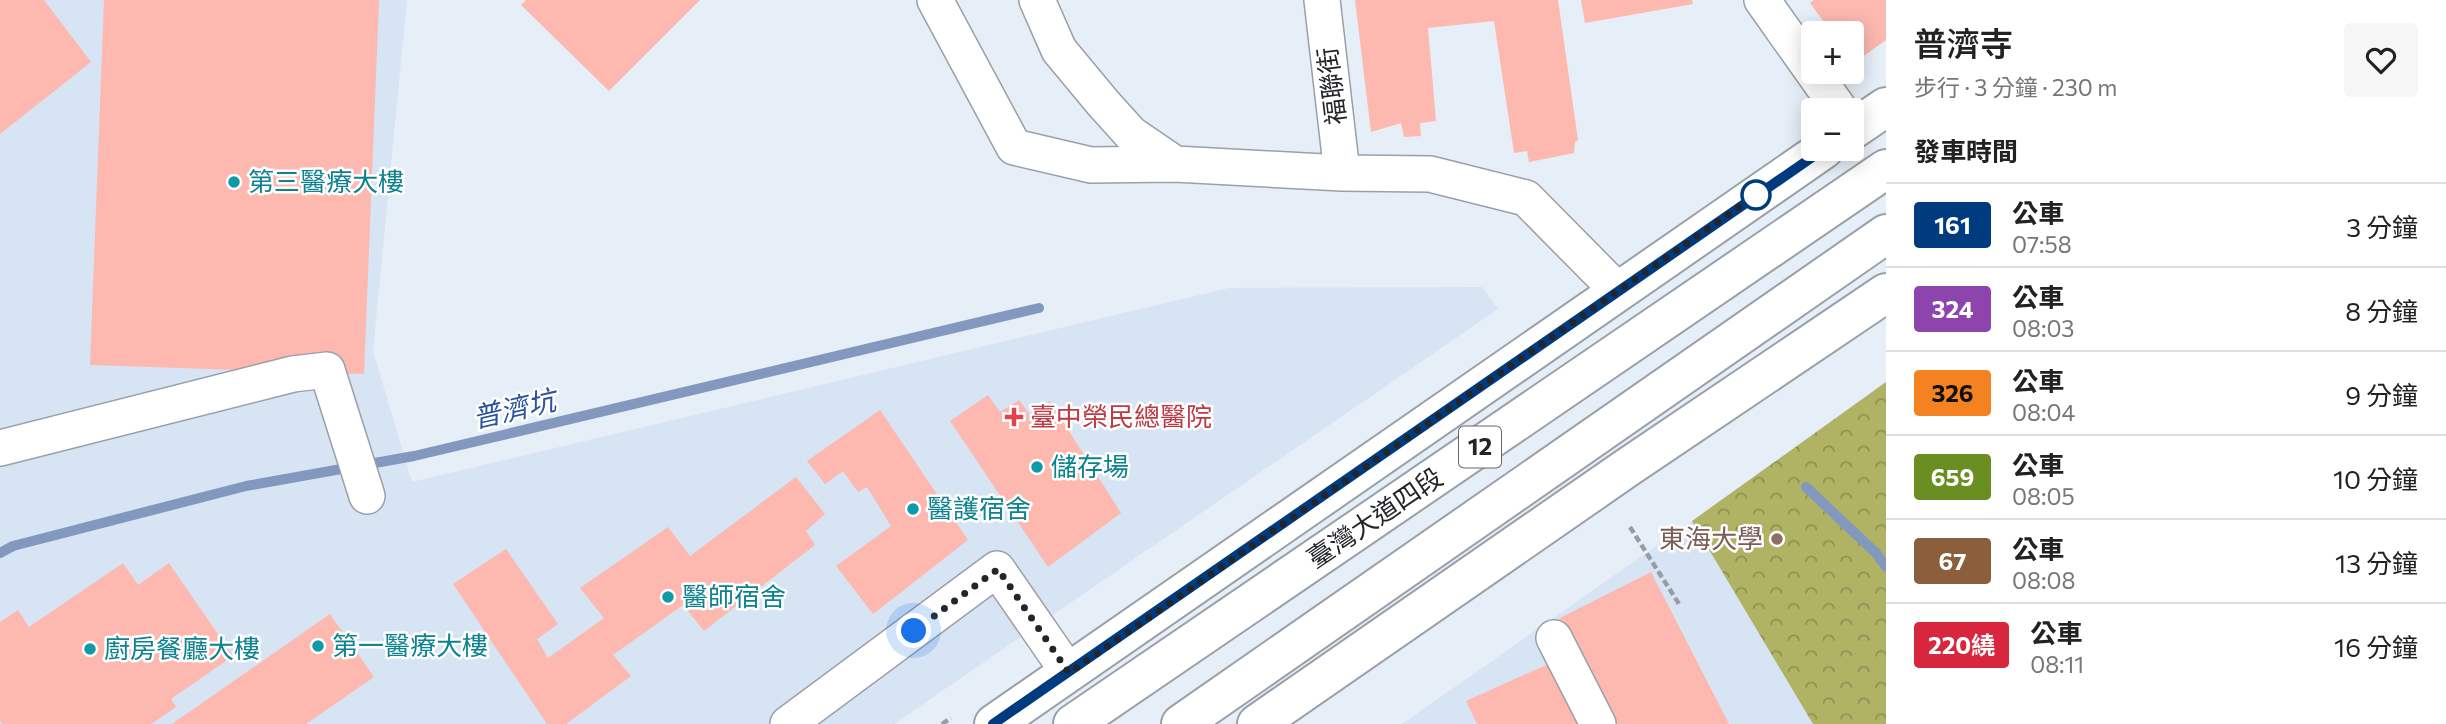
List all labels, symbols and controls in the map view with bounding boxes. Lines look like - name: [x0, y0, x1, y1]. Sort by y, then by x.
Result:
- map controls: [1801, 21, 1864, 161]
- button: +: [1801, 21, 1864, 84]
- text: 普濟寺: [1914, 22, 2013, 63]
- button: heart: [2344, 23, 2418, 97]
- street label: 福聯街: [1310, 46, 1351, 127]
- text: 步行 · 3 分鐘 · 230 m: [1914, 73, 2117, 101]
- button: −: [1801, 98, 1864, 161]
- text: 發車時間: [1914, 135, 2018, 166]
- place label: 第三醫療大樓: [248, 165, 404, 196]
- marker: 第三醫療大樓: [226, 174, 242, 190]
- unlabelled marker: [1741, 180, 1771, 210]
- text: 公車: [2012, 197, 2064, 228]
- text: 161: [1934, 210, 1971, 239]
- text: 3 分鐘: [2346, 211, 2418, 242]
- text: 07:58: [2012, 230, 2072, 258]
- text: 公車: [2012, 281, 2064, 312]
- text: 324: [1932, 294, 1973, 323]
- text: 8 分鐘: [2345, 295, 2418, 326]
- text: 08:03: [2012, 314, 2074, 342]
- text: 公車: [2012, 365, 2064, 396]
- text: 326: [1931, 378, 1974, 407]
- text: 9 分鐘: [2345, 379, 2418, 410]
- water label: 普濟坑: [469, 381, 562, 434]
- text: 08:04: [2012, 398, 2075, 426]
- place label: 臺中榮民總醫院: [1030, 400, 1212, 431]
- marker: 臺中榮民總醫院: [1004, 407, 1024, 427]
- road number: 12: [1459, 426, 1501, 467]
- text: 公車: [2012, 449, 2064, 480]
- place label: 儲存場: [1051, 450, 1129, 481]
- marker: 儲存場: [1029, 459, 1045, 475]
- street label: 臺灣大道四段: [1301, 460, 1448, 573]
- text: 659: [1931, 462, 1974, 491]
- text: 10 分鐘: [2333, 463, 2418, 494]
- text: 08:05: [2012, 482, 2075, 510]
- place label: 醫護宿舍: [927, 492, 1031, 523]
- marker: 醫護宿舍: [905, 501, 921, 517]
- place label: 東海大學: [1659, 522, 1763, 553]
- marker: 東海大學: [1769, 531, 1785, 547]
- text: 公車: [2012, 533, 2064, 564]
- text: 67: [1939, 546, 1966, 575]
- text: 13 分鐘: [2335, 547, 2418, 578]
- text: 08:08: [2012, 566, 2075, 594]
- place label: 醫師宿舍: [682, 580, 786, 611]
- marker: 醫師宿舍: [660, 589, 676, 605]
- your location: [896, 613, 931, 648]
- text: 公車: [2030, 617, 2082, 648]
- place label: 第一醫療大樓: [332, 629, 488, 660]
- text: 220繞: [1928, 630, 1995, 659]
- text: 16 分鐘: [2334, 631, 2418, 662]
- place label: 廚房餐廳大樓: [104, 632, 260, 663]
- marker: 第一醫療大樓: [310, 638, 326, 654]
- marker: 廚房餐廳大樓: [82, 641, 98, 657]
- text: 08:11: [2030, 650, 2084, 678]

